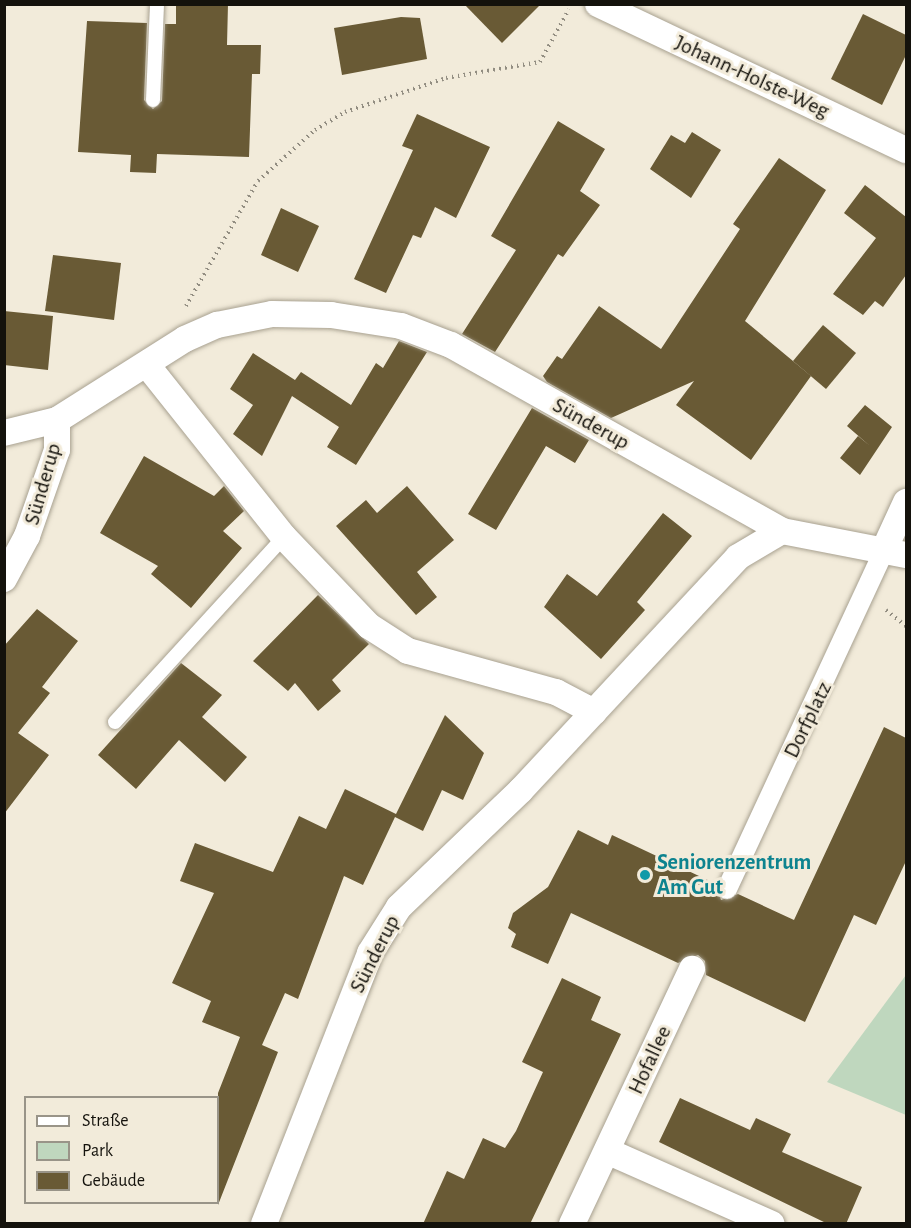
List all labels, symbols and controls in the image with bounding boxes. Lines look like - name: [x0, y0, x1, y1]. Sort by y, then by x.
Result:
- street label: Johann-Holste-Weg: [671, 30, 833, 124]
- street label: Sünderup: [548, 392, 634, 456]
- street label: Sünderup: [19, 440, 67, 528]
- street label: Dorfplatz: [778, 678, 838, 762]
- place label: Seniorenzentrum Am Gut: [657, 849, 811, 900]
- marker: Seniorenzentrum Am Gut: [638, 868, 652, 882]
- street label: Sünderup: [344, 911, 406, 997]
- street label: Hofallee: [623, 1021, 677, 1099]
- legend: [24, 1096, 219, 1204]
- text: Straße: [82, 1112, 128, 1130]
- text: Park: [82, 1142, 113, 1160]
- text: Gebäude: [82, 1172, 145, 1190]

